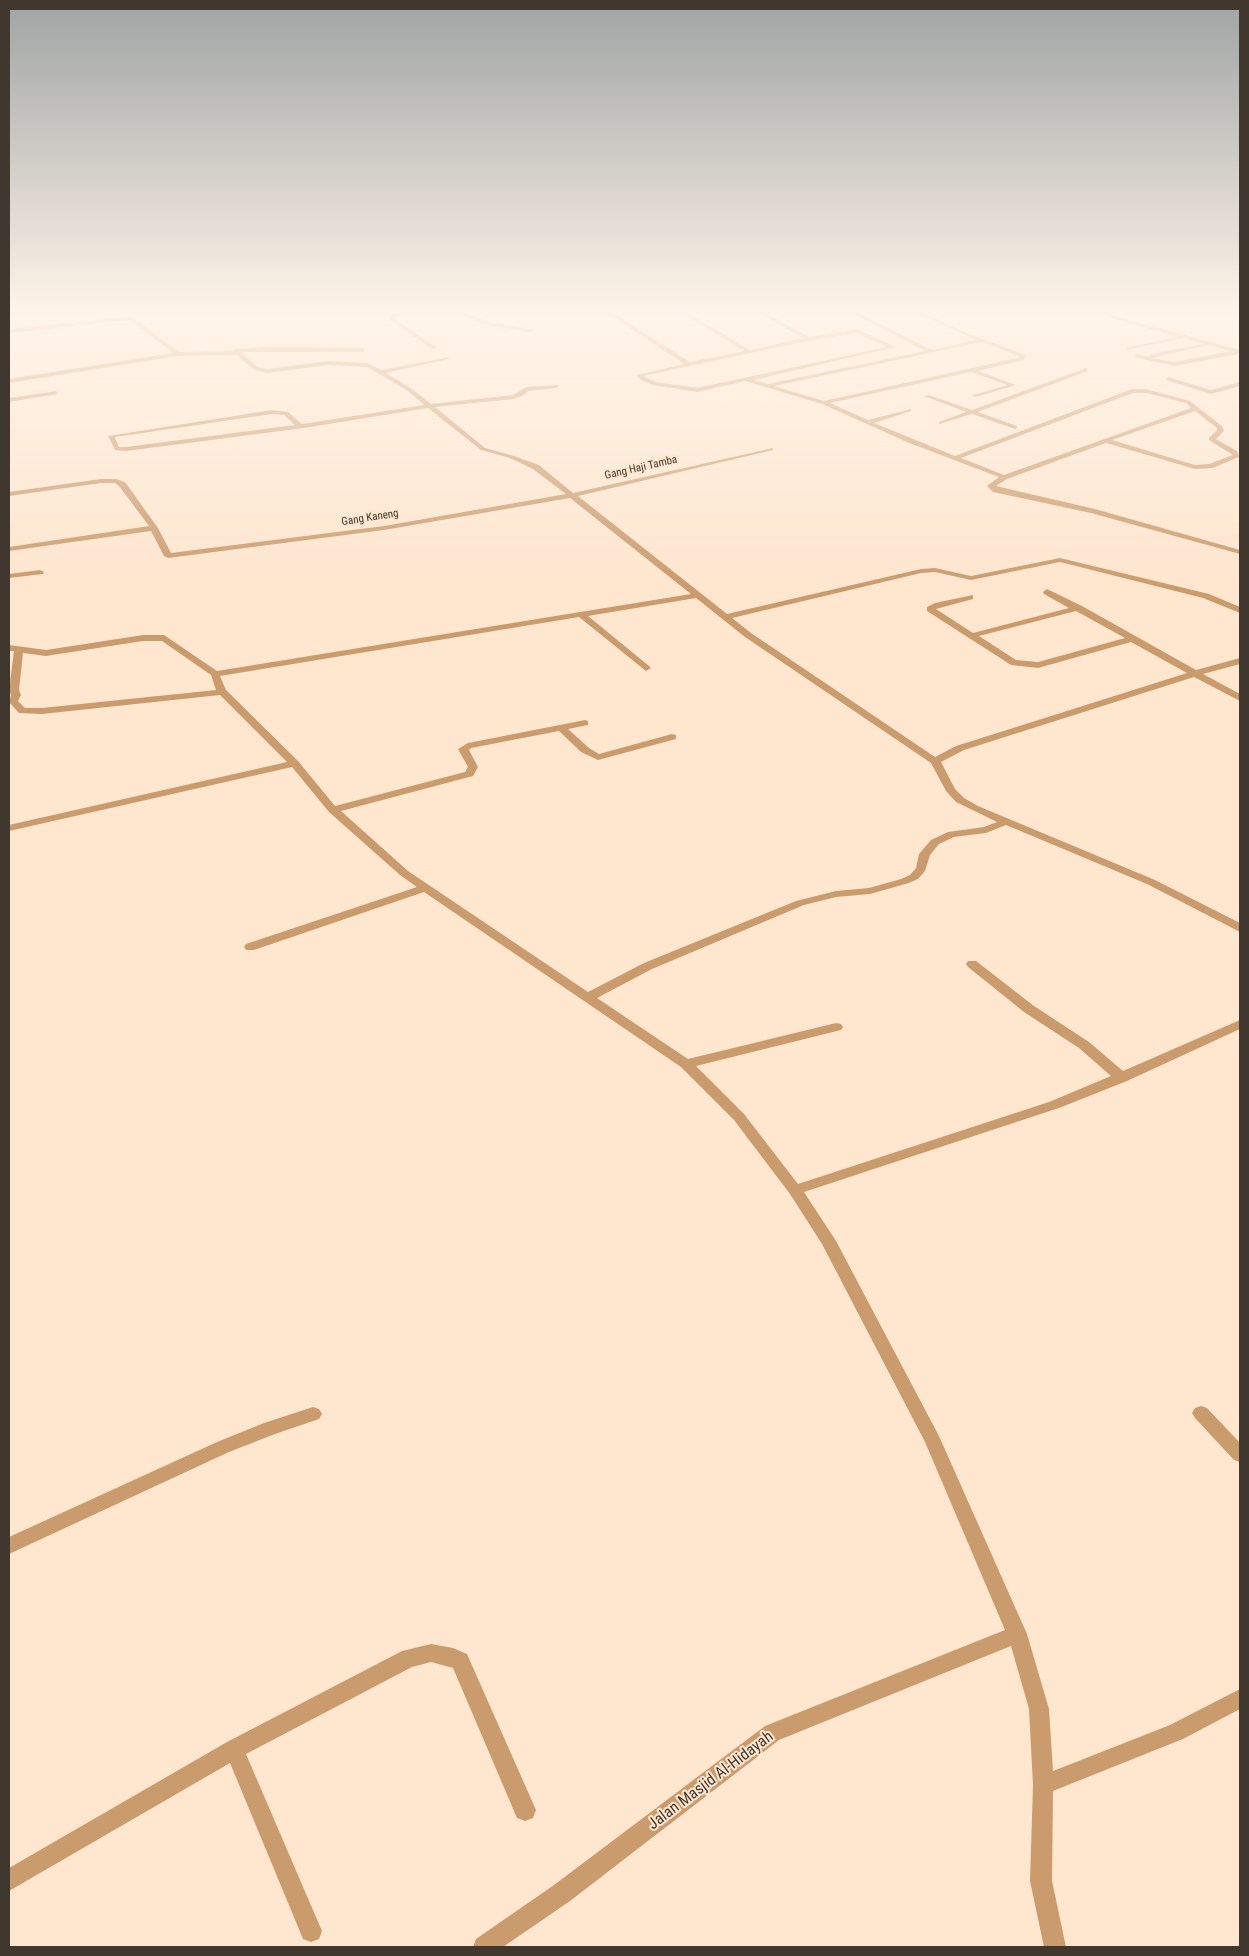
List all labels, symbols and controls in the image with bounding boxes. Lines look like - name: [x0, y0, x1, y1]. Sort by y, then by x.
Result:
- street label: Gang Haji Tamba: [603, 453, 679, 483]
- street label: Gang Kaneng: [341, 507, 399, 529]
- street label: Jalan Masjid Al-Hidayah: [645, 1728, 777, 1834]

